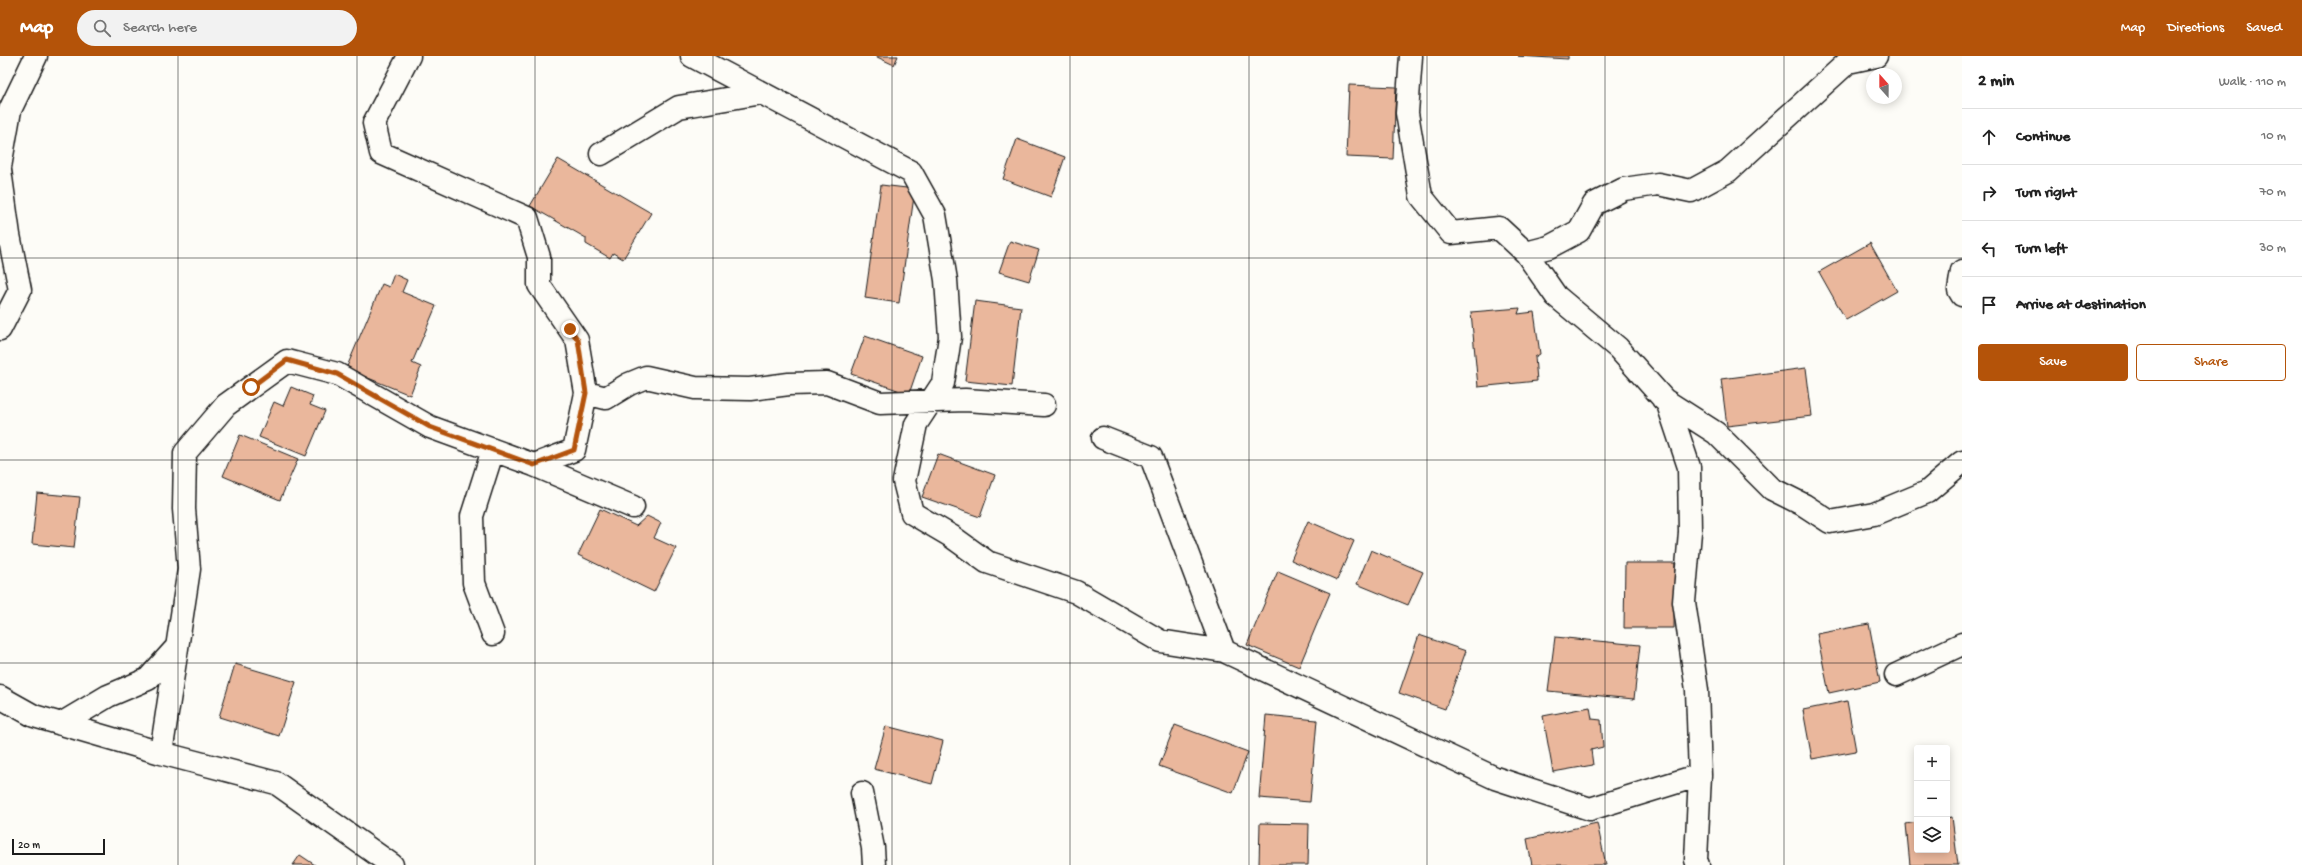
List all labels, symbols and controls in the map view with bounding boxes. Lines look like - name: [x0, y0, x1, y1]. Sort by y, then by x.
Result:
- search box: [77, 10, 357, 46]
- text: Map: [20, 17, 53, 40]
- icon: search: [91, 17, 113, 39]
- text: Search here: [123, 19, 197, 37]
- text: Map: [2121, 20, 2145, 37]
- text: Directions: [2167, 20, 2224, 37]
- text: Saved: [2246, 20, 2282, 37]
- north arrow: [1866, 68, 1902, 104]
- text: 2 min: [1978, 72, 2014, 92]
- text: Walk · 110 m: [2219, 75, 2286, 90]
- icon: ahead: [1978, 126, 2000, 148]
- text: Continue: [2016, 128, 2070, 146]
- text: 10 m: [2261, 129, 2286, 144]
- icon: right: [1978, 182, 2000, 204]
- text: Turn right: [2016, 184, 2076, 202]
- text: 70 m: [2260, 185, 2286, 200]
- icon: left: [1978, 238, 2000, 260]
- text: Turn left: [2016, 240, 2067, 258]
- text: 30 m: [2260, 241, 2286, 256]
- icon: arrive: [1978, 294, 2000, 316]
- text: Arrive at destination: [2016, 296, 2146, 314]
- route end: [561, 320, 579, 338]
- button: Save: [1978, 344, 2128, 381]
- button: Share: [2136, 344, 2286, 381]
- route start: [242, 378, 260, 396]
- map controls: [1914, 745, 1950, 853]
- button: +: [1914, 745, 1950, 781]
- button: −: [1914, 781, 1950, 817]
- button: layers: [1914, 817, 1950, 853]
- scale bar: [12, 837, 105, 856]
- text: 20 m: [18, 840, 40, 852]

